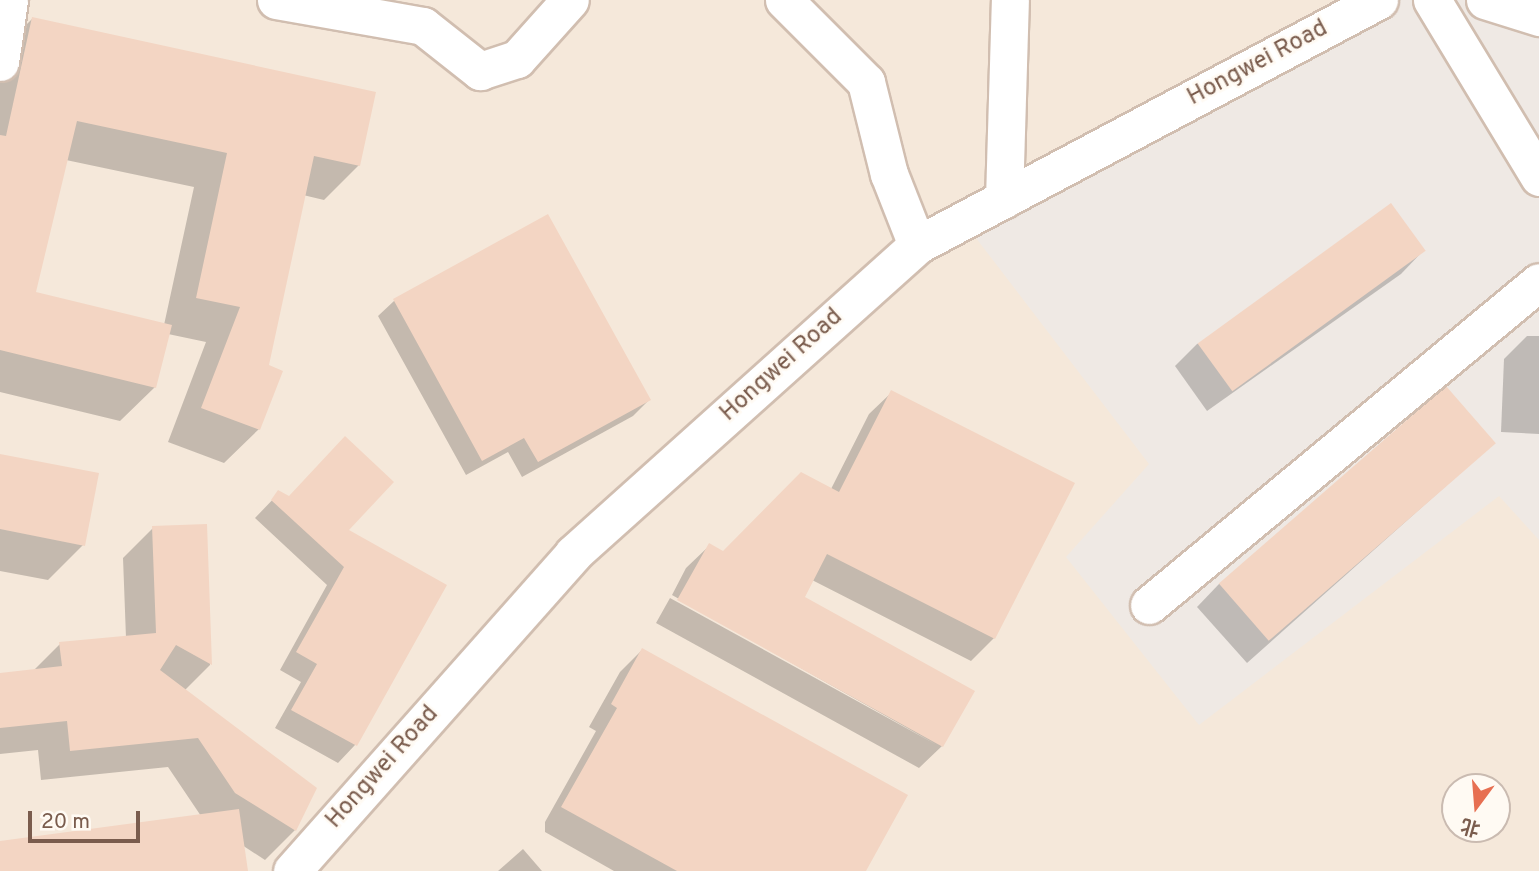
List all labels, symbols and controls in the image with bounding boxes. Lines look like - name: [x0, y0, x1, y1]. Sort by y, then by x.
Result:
- street label: Hongwei Road: [1183, 15, 1333, 113]
- street label: Hongwei Road: [715, 304, 849, 428]
- street label: Hongwei Road: [321, 701, 445, 835]
- north arrow: [1441, 773, 1511, 843]
- scale bar: [32, 798, 144, 842]
- text: 20 m: [41, 809, 90, 836]
- text: 北: [1458, 812, 1483, 840]

